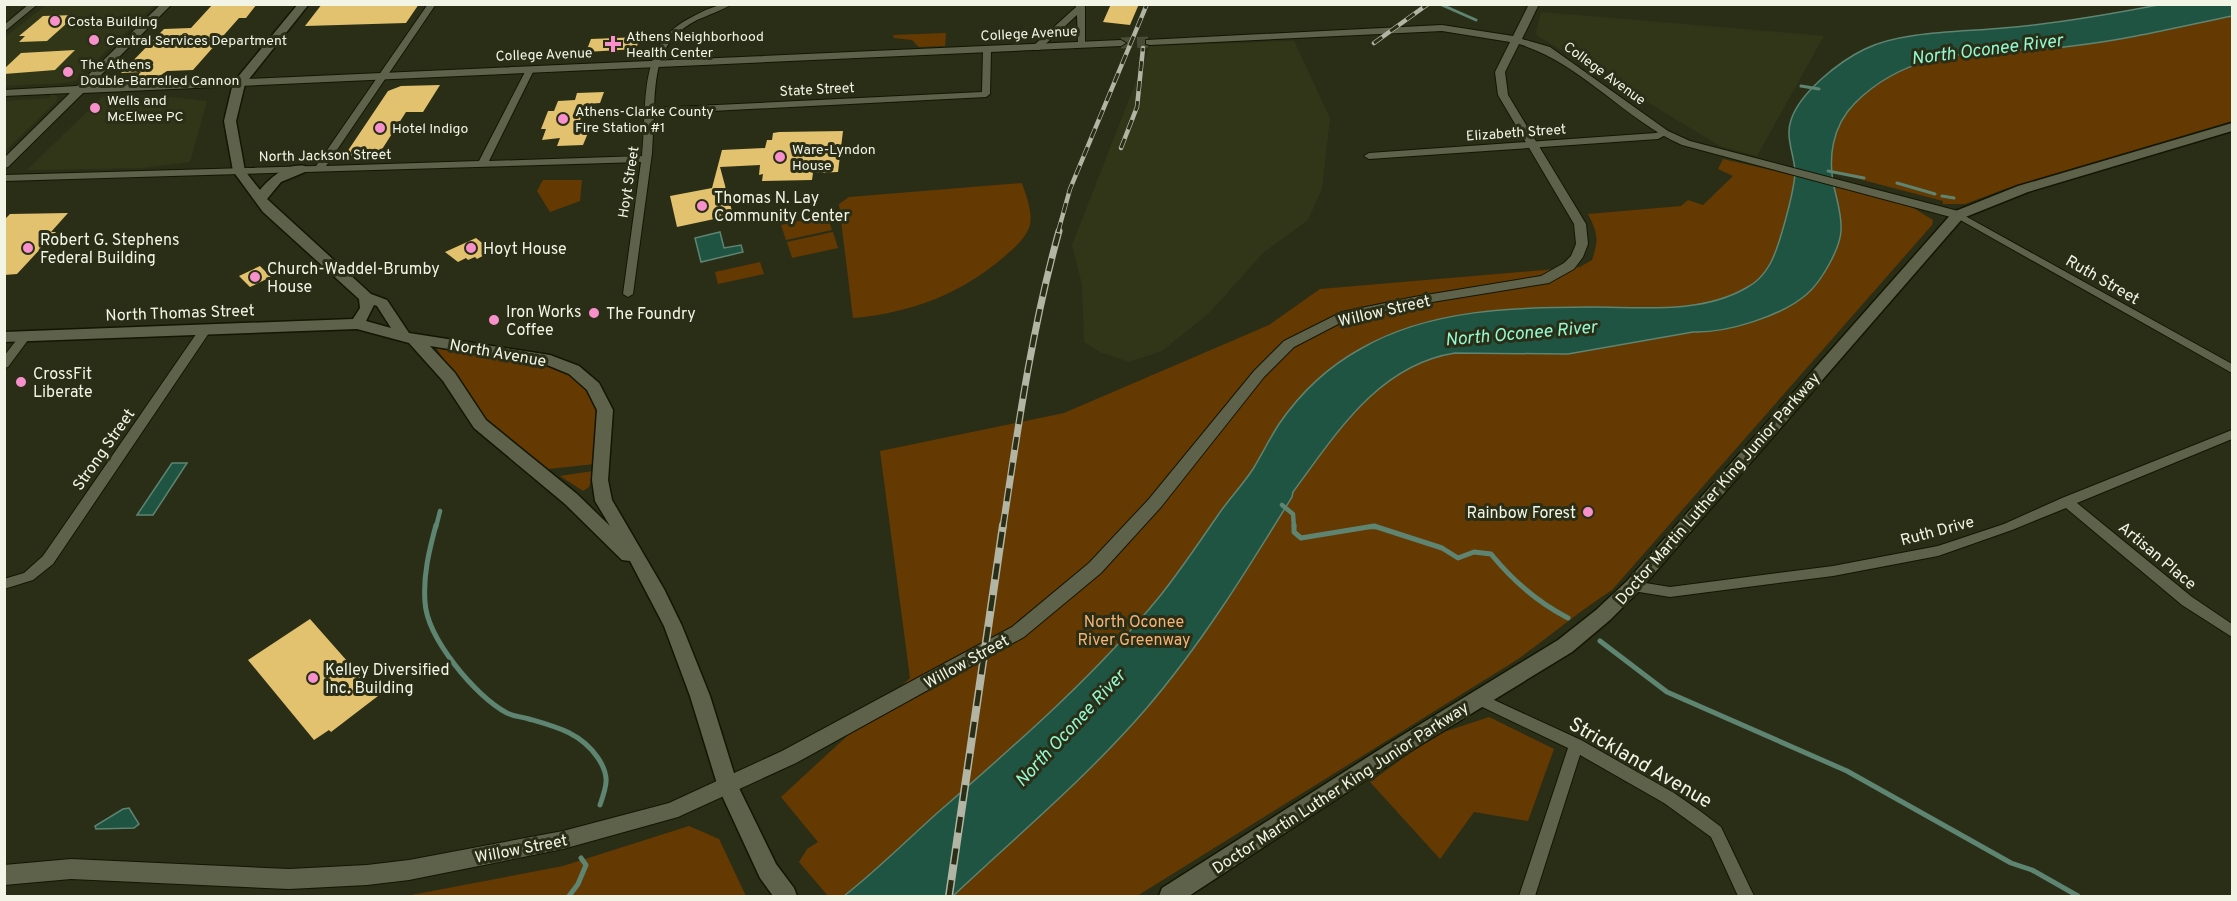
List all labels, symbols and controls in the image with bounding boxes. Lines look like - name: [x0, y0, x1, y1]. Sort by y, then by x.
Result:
- marker: Costa Building: [48, 14, 62, 28]
- place label: Costa Building: [67, 14, 158, 31]
- street label: College Avenue: [980, 23, 1078, 46]
- place label: Athens Neighborhood Health Center: [626, 29, 764, 62]
- water label: North Oconee River: [1910, 30, 2066, 71]
- marker: Central Services Department: [87, 33, 101, 47]
- place label: Central Services Department: [106, 33, 287, 50]
- marker: Athens Neighborhood Health Center: [604, 35, 622, 53]
- street label: College Avenue: [1560, 39, 1648, 110]
- street label: College Avenue: [495, 45, 593, 66]
- place label: The Athens Double-Barrelled Cannon: [80, 57, 239, 90]
- marker: The Athens Double-Barrelled Cannon: [61, 65, 75, 79]
- street label: State Street: [779, 80, 855, 101]
- place label: Wells and McElwee PC: [107, 93, 184, 126]
- marker: Wells and McElwee PC: [88, 101, 102, 115]
- place label: Athens-Clarke County Fire Station #1: [575, 104, 714, 137]
- marker: Athens-Clarke County Fire Station #1: [556, 112, 570, 126]
- marker: Hotel Indigo: [373, 121, 387, 135]
- place label: Hotel Indigo: [392, 121, 468, 138]
- street label: Elizabeth Street: [1466, 122, 1567, 145]
- place label: Ware-Lyndon House: [792, 142, 876, 175]
- street label: Hoyt Street: [615, 145, 644, 219]
- street label: North Jackson Street: [258, 147, 392, 166]
- marker: Ware-Lyndon House: [773, 150, 787, 164]
- place label: Thomas N. Lay Community Center: [714, 189, 850, 227]
- marker: Thomas N. Lay Community Center: [695, 199, 709, 213]
- place label: Robert G. Stephens Federal Building: [40, 231, 179, 269]
- place label: Hoyt House: [483, 240, 567, 260]
- marker: Robert G. Stephens Federal Building: [21, 241, 35, 255]
- marker: Hoyt House: [464, 241, 478, 255]
- street label: Ruth Street: [2062, 252, 2142, 310]
- place label: Church-Waddel-Brumby House: [267, 260, 440, 298]
- marker: Church-Waddel-Brumby House: [248, 270, 262, 284]
- street label: Willow Street: [1336, 292, 1432, 332]
- street label: North Thomas Street: [105, 301, 255, 327]
- place label: Iron Works Coffee: [506, 303, 581, 341]
- place label: The Foundry: [606, 305, 696, 325]
- marker: The Foundry: [587, 306, 601, 320]
- marker: Iron Works Coffee: [487, 313, 501, 327]
- water label: North Oconee River: [1444, 316, 1600, 353]
- street label: North Avenue: [448, 336, 548, 372]
- place label: CrossFit Liberate: [33, 365, 93, 403]
- street label: Doctor Martin Luther King Junior Parkway: [1612, 369, 1825, 610]
- marker: CrossFit Liberate: [14, 375, 28, 389]
- street label: Strong Street: [69, 405, 140, 495]
- place label: Rainbow Forest: [1467, 504, 1576, 524]
- marker: Rainbow Forest: [1581, 505, 1595, 519]
- street label: Ruth Drive: [1898, 512, 1977, 551]
- street label: Artisan Place: [2114, 518, 2200, 595]
- park label: North Oconee River Greenway: [1077, 613, 1191, 651]
- street label: Willow Street: [921, 631, 1013, 694]
- place label: Kelley Diversified Inc. Building: [325, 661, 449, 699]
- water label: North Oconee River: [1011, 664, 1133, 793]
- marker: Kelley Diversified Inc. Building: [306, 671, 320, 685]
- street label: Doctor Martin Luther King Junior Parkway: [1209, 698, 1473, 879]
- street label: Strickland Avenue: [1564, 712, 1716, 815]
- street label: Willow Street: [473, 831, 569, 869]

